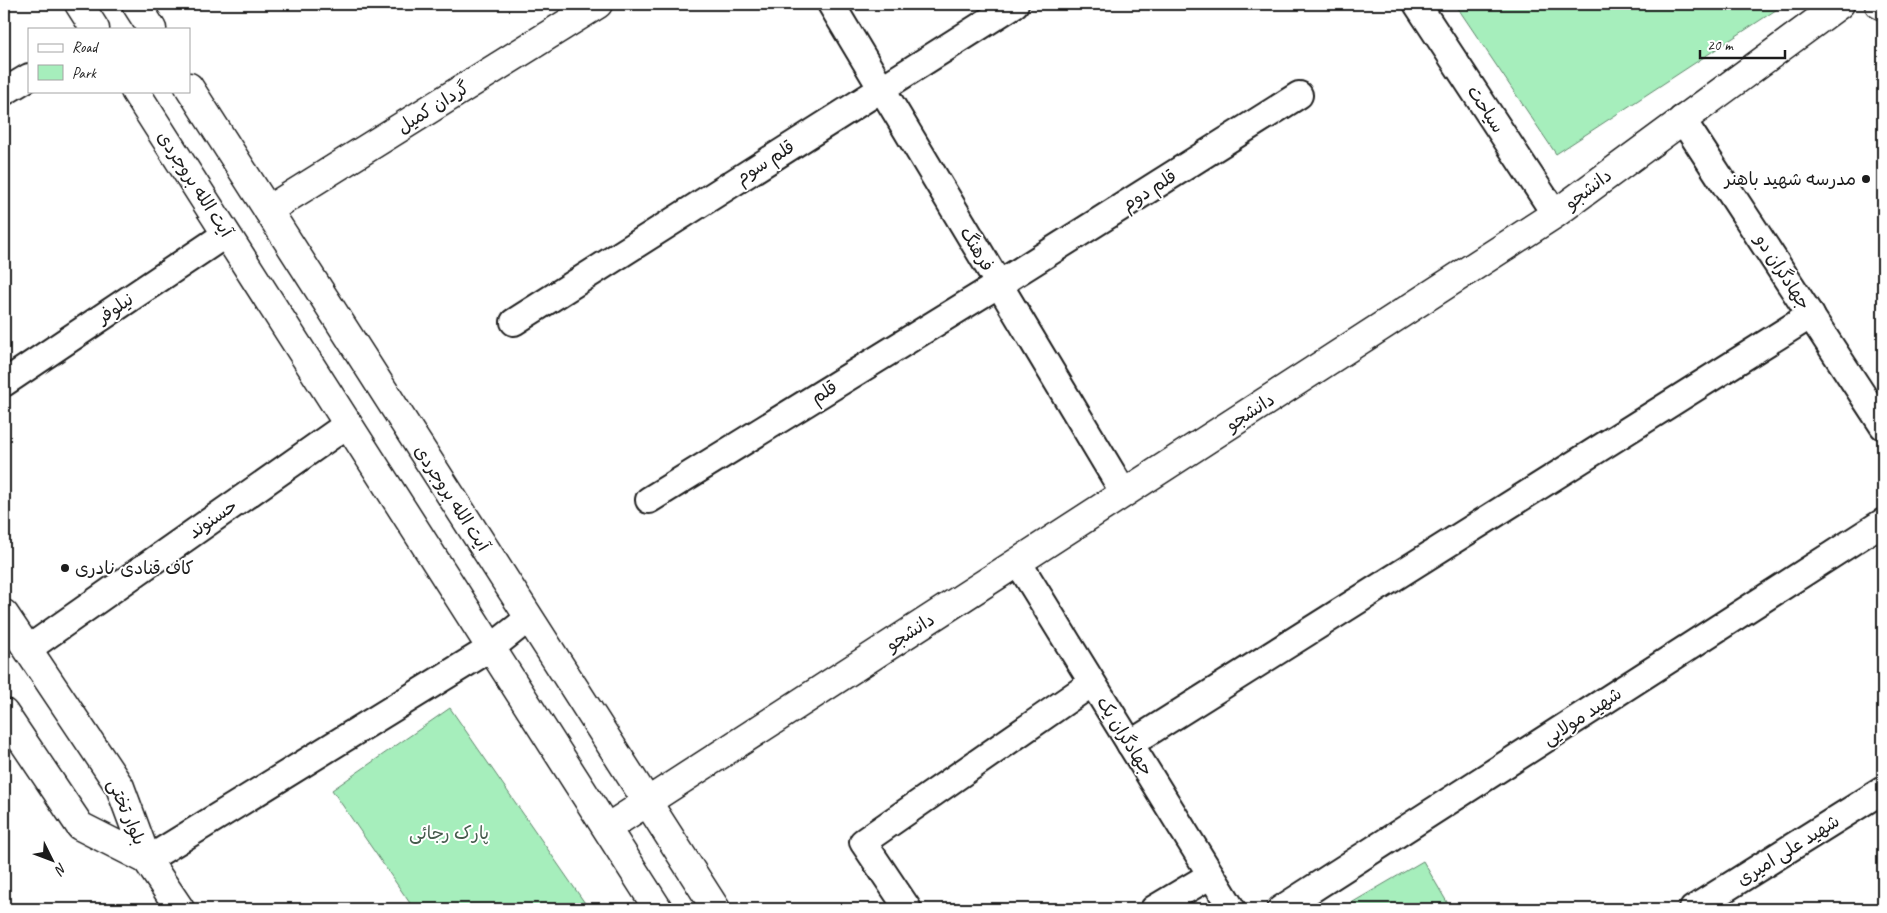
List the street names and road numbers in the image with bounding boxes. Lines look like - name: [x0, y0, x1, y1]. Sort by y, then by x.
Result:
- street label: گردان کمیل: [393, 76, 473, 138]
- street label: سیاحت: [1463, 81, 1509, 137]
- street label: آیت الله بروجردی: [152, 127, 238, 243]
- street label: قلم سوم: [731, 135, 800, 191]
- street label: دانشجو: [1559, 164, 1616, 214]
- street label: قلم دوم: [1118, 165, 1182, 218]
- street label: فرهنگ: [955, 223, 999, 275]
- street label: جهادگران دو: [1749, 228, 1816, 314]
- street label: نیلوفر: [91, 288, 138, 330]
- street label: قلم: [807, 376, 843, 411]
- street label: دانشجو: [1221, 388, 1278, 436]
- street label: آیت الله بروجردی: [409, 441, 495, 557]
- street label: حسنوند: [184, 495, 240, 543]
- street label: دانشجو: [881, 608, 938, 656]
- street label: شهید مولایی: [1538, 682, 1626, 750]
- street label: جهادگران یک: [1092, 692, 1158, 780]
- street label: بلوار تختی: [103, 776, 151, 848]
- street label: شهید علی امیری: [1733, 810, 1843, 890]

